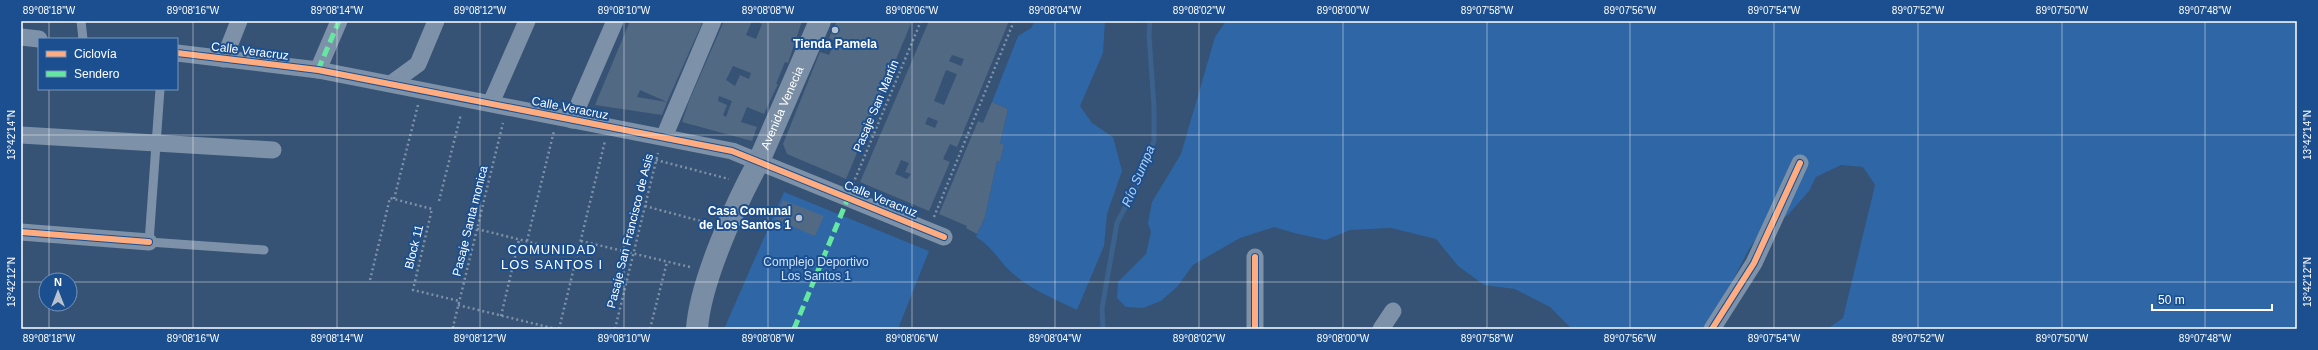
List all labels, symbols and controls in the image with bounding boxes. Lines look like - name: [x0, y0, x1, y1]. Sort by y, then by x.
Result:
- text: 89°08'18"W: [23, 5, 76, 16]
- text: 89°08'16"W: [167, 5, 220, 16]
- text: 89°08'14"W: [311, 5, 364, 16]
- text: 89°08'12"W: [454, 5, 507, 16]
- text: 89°08'10"W: [598, 5, 651, 16]
- text: 89°08'08"W: [742, 5, 795, 16]
- text: 89°08'06"W: [886, 5, 939, 16]
- text: 89°08'04"W: [1029, 5, 1082, 16]
- text: 89°08'02"W: [1173, 5, 1226, 16]
- text: 89°08'00"W: [1317, 5, 1370, 16]
- text: 89°07'58"W: [1461, 5, 1514, 16]
- text: 89°07'56"W: [1604, 5, 1657, 16]
- text: 89°07'54"W: [1748, 5, 1801, 16]
- text: 89°07'52"W: [1892, 5, 1945, 16]
- text: 89°07'50"W: [2036, 5, 2089, 16]
- text: 89°07'48"W: [2179, 5, 2232, 16]
- marker: Tienda Pamela: [830, 25, 840, 35]
- place label: Tienda Pamela: [793, 37, 877, 51]
- legend: [38, 38, 178, 90]
- street label: Calle Veracruz: [210, 39, 290, 63]
- text: Ciclovía: [74, 47, 117, 61]
- street label: Pasaje San Martín: [850, 58, 902, 154]
- street label: Avenida Venecia: [758, 64, 807, 152]
- text: Sendero: [74, 67, 120, 81]
- street label: Calle Veracruz: [530, 94, 610, 122]
- text: 13°42'14"N: [6, 110, 17, 160]
- text: 13°42'14"N: [2302, 110, 2313, 160]
- water label: Río Sumpa: [1118, 143, 1158, 209]
- street label: Pasaje San Francisco de Asis: [604, 152, 656, 310]
- street label: Pasaje Santa monica: [449, 164, 491, 278]
- street label: Calle Veracruz: [842, 178, 920, 220]
- place label: Casa Comunal de Los Santos 1: [699, 204, 791, 232]
- marker: Casa Comunal de Los Santos 1: [794, 213, 804, 223]
- street label: Block 11: [402, 223, 426, 271]
- district label: COMUNIDAD LOS SANTOS I: [501, 242, 603, 272]
- park label: Complejo Deportivo Los Santos 1: [763, 255, 869, 283]
- text: 13°42'12"N: [6, 257, 17, 307]
- text: 13°42'12"N: [2302, 257, 2313, 307]
- north arrow: [38, 272, 78, 312]
- text: N: [54, 276, 62, 288]
- scale bar: [2152, 286, 2272, 312]
- text: 50 m: [2158, 293, 2185, 307]
- text: 89°08'18"W: [23, 333, 76, 344]
- text: 89°08'16"W: [167, 333, 220, 344]
- text: 89°08'14"W: [311, 333, 364, 344]
- text: 89°08'12"W: [454, 333, 507, 344]
- text: 89°08'10"W: [598, 333, 651, 344]
- text: 89°08'08"W: [742, 333, 795, 344]
- text: 89°08'06"W: [886, 333, 939, 344]
- text: 89°08'04"W: [1029, 333, 1082, 344]
- text: 89°08'02"W: [1173, 333, 1226, 344]
- text: 89°08'00"W: [1317, 333, 1370, 344]
- text: 89°07'58"W: [1461, 333, 1514, 344]
- text: 89°07'56"W: [1604, 333, 1657, 344]
- text: 89°07'54"W: [1748, 333, 1801, 344]
- text: 89°07'52"W: [1892, 333, 1945, 344]
- text: 89°07'50"W: [2036, 333, 2089, 344]
- text: 89°07'48"W: [2179, 333, 2232, 344]

